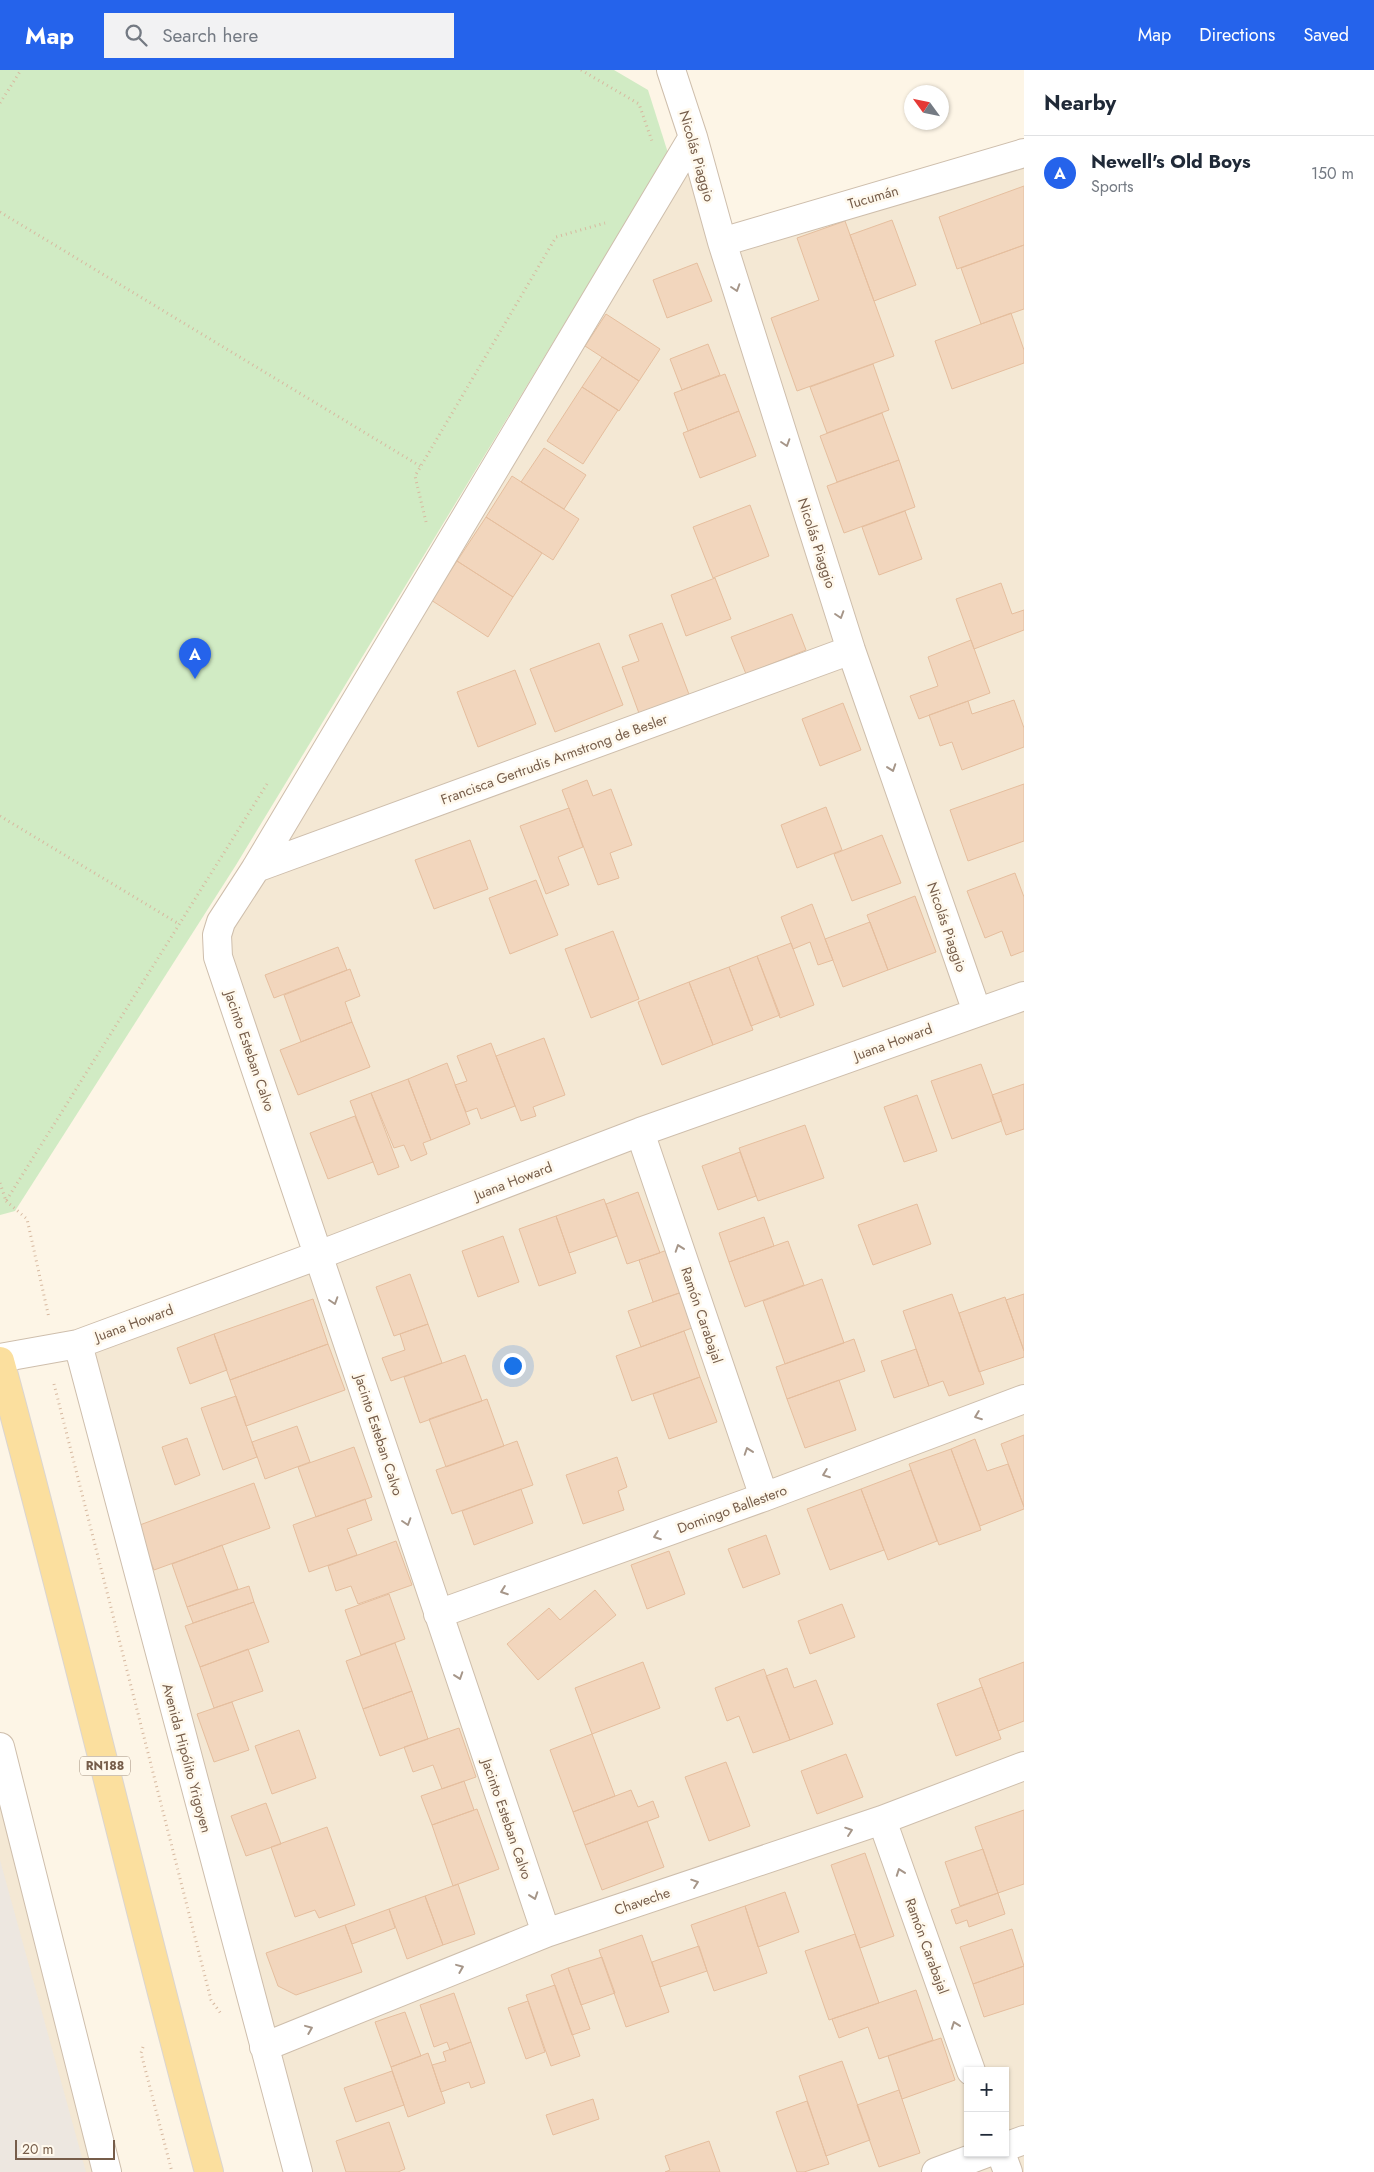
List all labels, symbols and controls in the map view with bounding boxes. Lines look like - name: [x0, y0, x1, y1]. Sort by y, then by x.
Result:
- search box: [104, 13, 454, 58]
- text: Map: [25, 18, 74, 53]
- icon: search: [122, 21, 150, 49]
- text: Search here: [162, 22, 258, 49]
- text: Map: [1138, 22, 1171, 48]
- text: Directions: [1199, 22, 1275, 48]
- text: Saved: [1303, 22, 1349, 48]
- north arrow: [904, 85, 949, 130]
- text: Nearby: [1044, 88, 1116, 118]
- street label: Nicolás Piaggio: [674, 108, 720, 204]
- text: Newell's Old Boys: [1091, 148, 1251, 175]
- text: A: [1054, 162, 1066, 185]
- text: 150 m: [1311, 162, 1354, 185]
- text: Sports: [1091, 175, 1133, 198]
- street label: Tucumán: [845, 180, 901, 214]
- one-way arrow: [731, 283, 741, 292]
- one-way arrow: [780, 438, 790, 447]
- street label: Nicolás Piaggio: [793, 495, 841, 591]
- one-way arrow: [834, 610, 844, 618]
- pin: A: [179, 638, 211, 679]
- street label: Francisca Gertrudis Armstrong de Besler: [438, 708, 670, 809]
- one-way arrow: [886, 764, 896, 772]
- street label: Nicolás Piaggio: [922, 879, 972, 975]
- street label: Jacinto Esteban Calvo: [219, 986, 280, 1114]
- street label: Juana Howard: [849, 1019, 935, 1066]
- street label: Juana Howard: [469, 1157, 555, 1206]
- one-way arrow: [675, 1244, 685, 1252]
- street label: Ramón Carabajal: [676, 1264, 728, 1366]
- one-way arrow: [328, 1296, 338, 1305]
- street label: Juana Howard: [90, 1300, 176, 1347]
- your location: [500, 1353, 526, 1379]
- street label: Jacinto Esteban Calvo: [349, 1370, 408, 1498]
- one-way arrow: [975, 1410, 983, 1420]
- one-way arrow: [744, 1448, 754, 1456]
- one-way arrow: [823, 1468, 831, 1478]
- street label: Domingo Ballestero: [674, 1480, 790, 1538]
- one-way arrow: [402, 1517, 412, 1525]
- one-way arrow: [654, 1530, 662, 1540]
- one-way arrow: [501, 1585, 509, 1595]
- one-way arrow: [453, 1671, 463, 1679]
- street label: Avenida Hipólito Yrigoyen: [157, 1681, 217, 1835]
- street label: Jacinto Esteban Calvo: [476, 1754, 537, 1882]
- road number: RN188: [80, 1756, 130, 1775]
- one-way arrow: [844, 1827, 853, 1837]
- one-way arrow: [896, 1868, 906, 1877]
- one-way arrow: [690, 1879, 699, 1889]
- street label: Chaveche: [611, 1882, 673, 1920]
- one-way arrow: [528, 1891, 538, 1900]
- street label: Ramón Carabajal: [900, 1895, 954, 1997]
- one-way arrow: [455, 1964, 464, 1974]
- one-way arrow: [951, 2021, 961, 2030]
- one-way arrow: [304, 2024, 313, 2035]
- map controls: [964, 2067, 1009, 2157]
- button: +: [964, 2067, 1009, 2112]
- button: −: [964, 2112, 1009, 2157]
- scale bar: [15, 2137, 115, 2160]
- text: 20 m: [22, 2139, 54, 2159]

